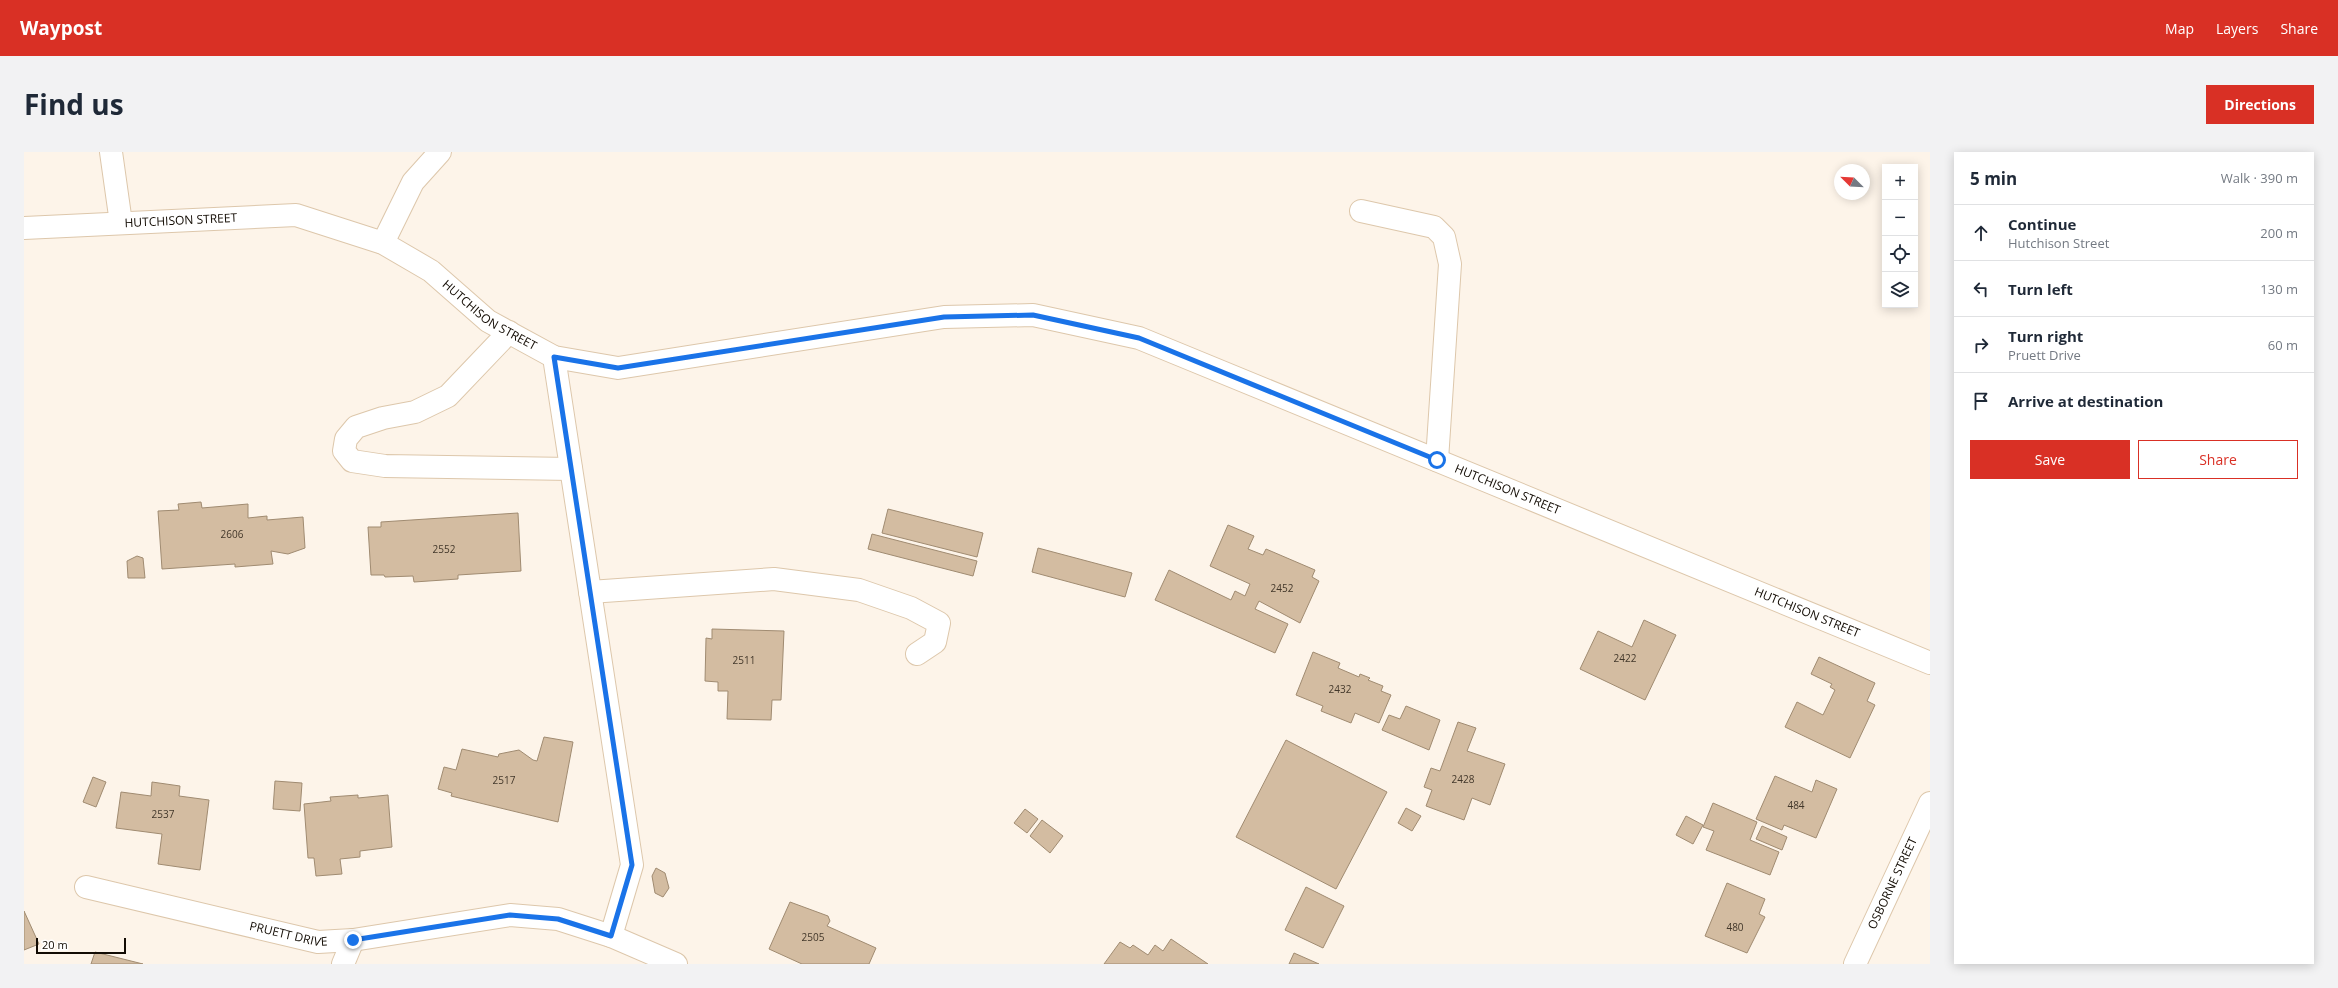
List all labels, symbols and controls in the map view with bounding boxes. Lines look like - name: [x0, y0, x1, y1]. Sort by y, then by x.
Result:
- text: Waypost: [20, 15, 102, 41]
- text: Map: [2165, 19, 2194, 38]
- text: Layers: [2216, 19, 2258, 38]
- text: Share: [2280, 19, 2318, 38]
- text: Find us: [24, 85, 124, 123]
- button: Directions: [2206, 85, 2314, 124]
- north arrow: [1834, 164, 1870, 200]
- map controls: [1882, 164, 1918, 308]
- button: +: [1882, 164, 1918, 200]
- text: 5 min: [1970, 167, 2017, 190]
- text: Walk · 390 m: [2221, 169, 2298, 187]
- button: −: [1882, 200, 1918, 236]
- street label: HUTCHISON STREET: [124, 209, 238, 231]
- text: Continue: [2008, 214, 2076, 234]
- icon: ahead: [1970, 222, 1992, 244]
- text: 200 m: [2260, 224, 2298, 242]
- text: Hutchison Street: [2008, 234, 2109, 252]
- button: locate: [1882, 236, 1918, 272]
- button: layers: [1882, 272, 1918, 308]
- street label: HUTCHISON STREET: [439, 276, 540, 354]
- icon: left: [1970, 278, 1992, 300]
- text: Turn left: [2008, 279, 2073, 299]
- text: 130 m: [2260, 280, 2298, 298]
- text: Turn right: [2008, 326, 2083, 346]
- icon: right: [1970, 334, 1992, 356]
- text: 60 m: [2268, 336, 2298, 354]
- text: Pruett Drive: [2008, 346, 2081, 364]
- icon: arrive: [1970, 390, 1992, 412]
- text: Arrive at destination: [2008, 391, 2163, 411]
- button: Save: [1970, 440, 2130, 479]
- button: Share: [2138, 440, 2298, 479]
- route start: [1428, 451, 1446, 469]
- street label: HUTCHISON STREET: [1452, 460, 1563, 518]
- house number: 2606: [221, 527, 244, 541]
- house number: 2552: [433, 542, 456, 556]
- house number: 2452: [1271, 581, 1294, 595]
- street label: HUTCHISON STREET: [1752, 583, 1863, 641]
- house number: 2422: [1614, 651, 1637, 665]
- house number: 2511: [733, 653, 755, 667]
- house number: 2432: [1329, 682, 1352, 696]
- house number: 2428: [1452, 772, 1475, 786]
- house number: 2517: [493, 773, 516, 787]
- house number: 484: [1787, 798, 1805, 812]
- house number: 2537: [152, 807, 175, 821]
- street label: OSBORNE STREET: [1863, 834, 1921, 932]
- street label: PRUETT DRIVE: [248, 917, 328, 951]
- house number: 480: [1726, 920, 1744, 934]
- house number: 2505: [802, 930, 825, 944]
- route end: [344, 931, 362, 949]
- scale bar: [36, 936, 126, 955]
- text: 20 m: [42, 937, 68, 952]

